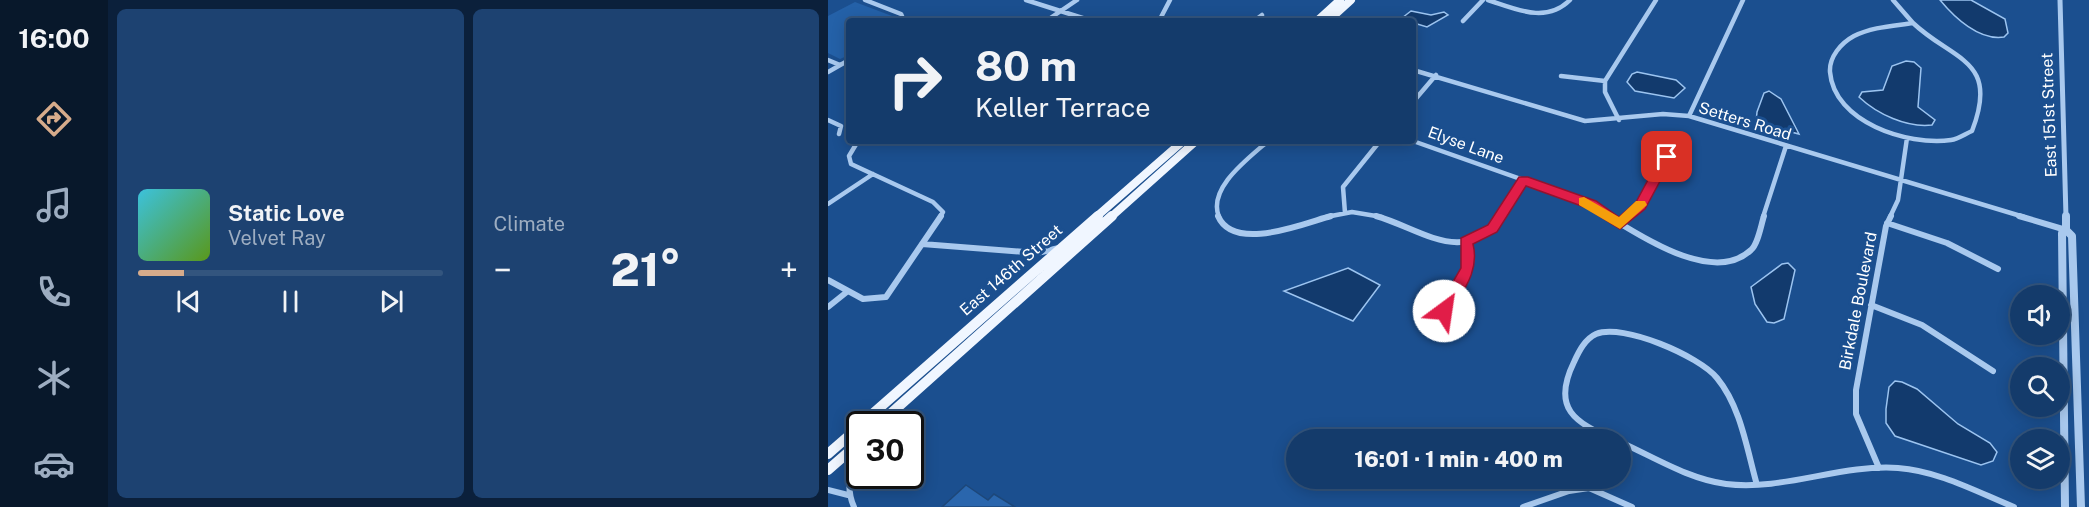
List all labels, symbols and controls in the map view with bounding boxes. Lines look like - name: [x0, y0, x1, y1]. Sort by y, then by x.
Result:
- text: 16:00: [18, 22, 90, 54]
- text: 80 m: [975, 41, 1077, 90]
- icon: right: [876, 42, 954, 120]
- street label: East 151st Street: [2037, 52, 2061, 178]
- text: Keller Terrace: [975, 91, 1151, 123]
- icon: directions: [33, 98, 75, 140]
- street label: Setters Road: [1696, 98, 1794, 144]
- street label: Elyse Lane: [1425, 122, 1507, 168]
- pin: [1641, 131, 1692, 182]
- icon: arrive: [1650, 140, 1683, 173]
- icon: music: [33, 184, 75, 226]
- text: Static Love: [228, 200, 345, 226]
- text: Climate: [494, 212, 565, 236]
- street label: East 146th Street: [956, 220, 1066, 320]
- text: Velvet Ray: [228, 226, 326, 250]
- street label: Birkdale Boulevard: [1835, 230, 1881, 372]
- text: 21°: [610, 243, 681, 296]
- text: −: [494, 251, 512, 289]
- text: +: [780, 251, 798, 289]
- icon: phone: [33, 271, 75, 313]
- position arrow: [1412, 279, 1476, 343]
- icon: previous: [172, 285, 205, 318]
- icon: pause: [274, 285, 307, 318]
- icon: next: [375, 285, 408, 318]
- map controls: [2010, 285, 2070, 489]
- button: sound: [2010, 285, 2070, 345]
- icon: climate: [33, 357, 75, 399]
- button: search: [2010, 357, 2070, 417]
- speed limit sign: 30: [846, 411, 924, 489]
- button: layers: [2010, 429, 2070, 489]
- icon: car: [33, 443, 75, 485]
- text: 16:01 · 1 min · 400 m: [1354, 446, 1563, 472]

